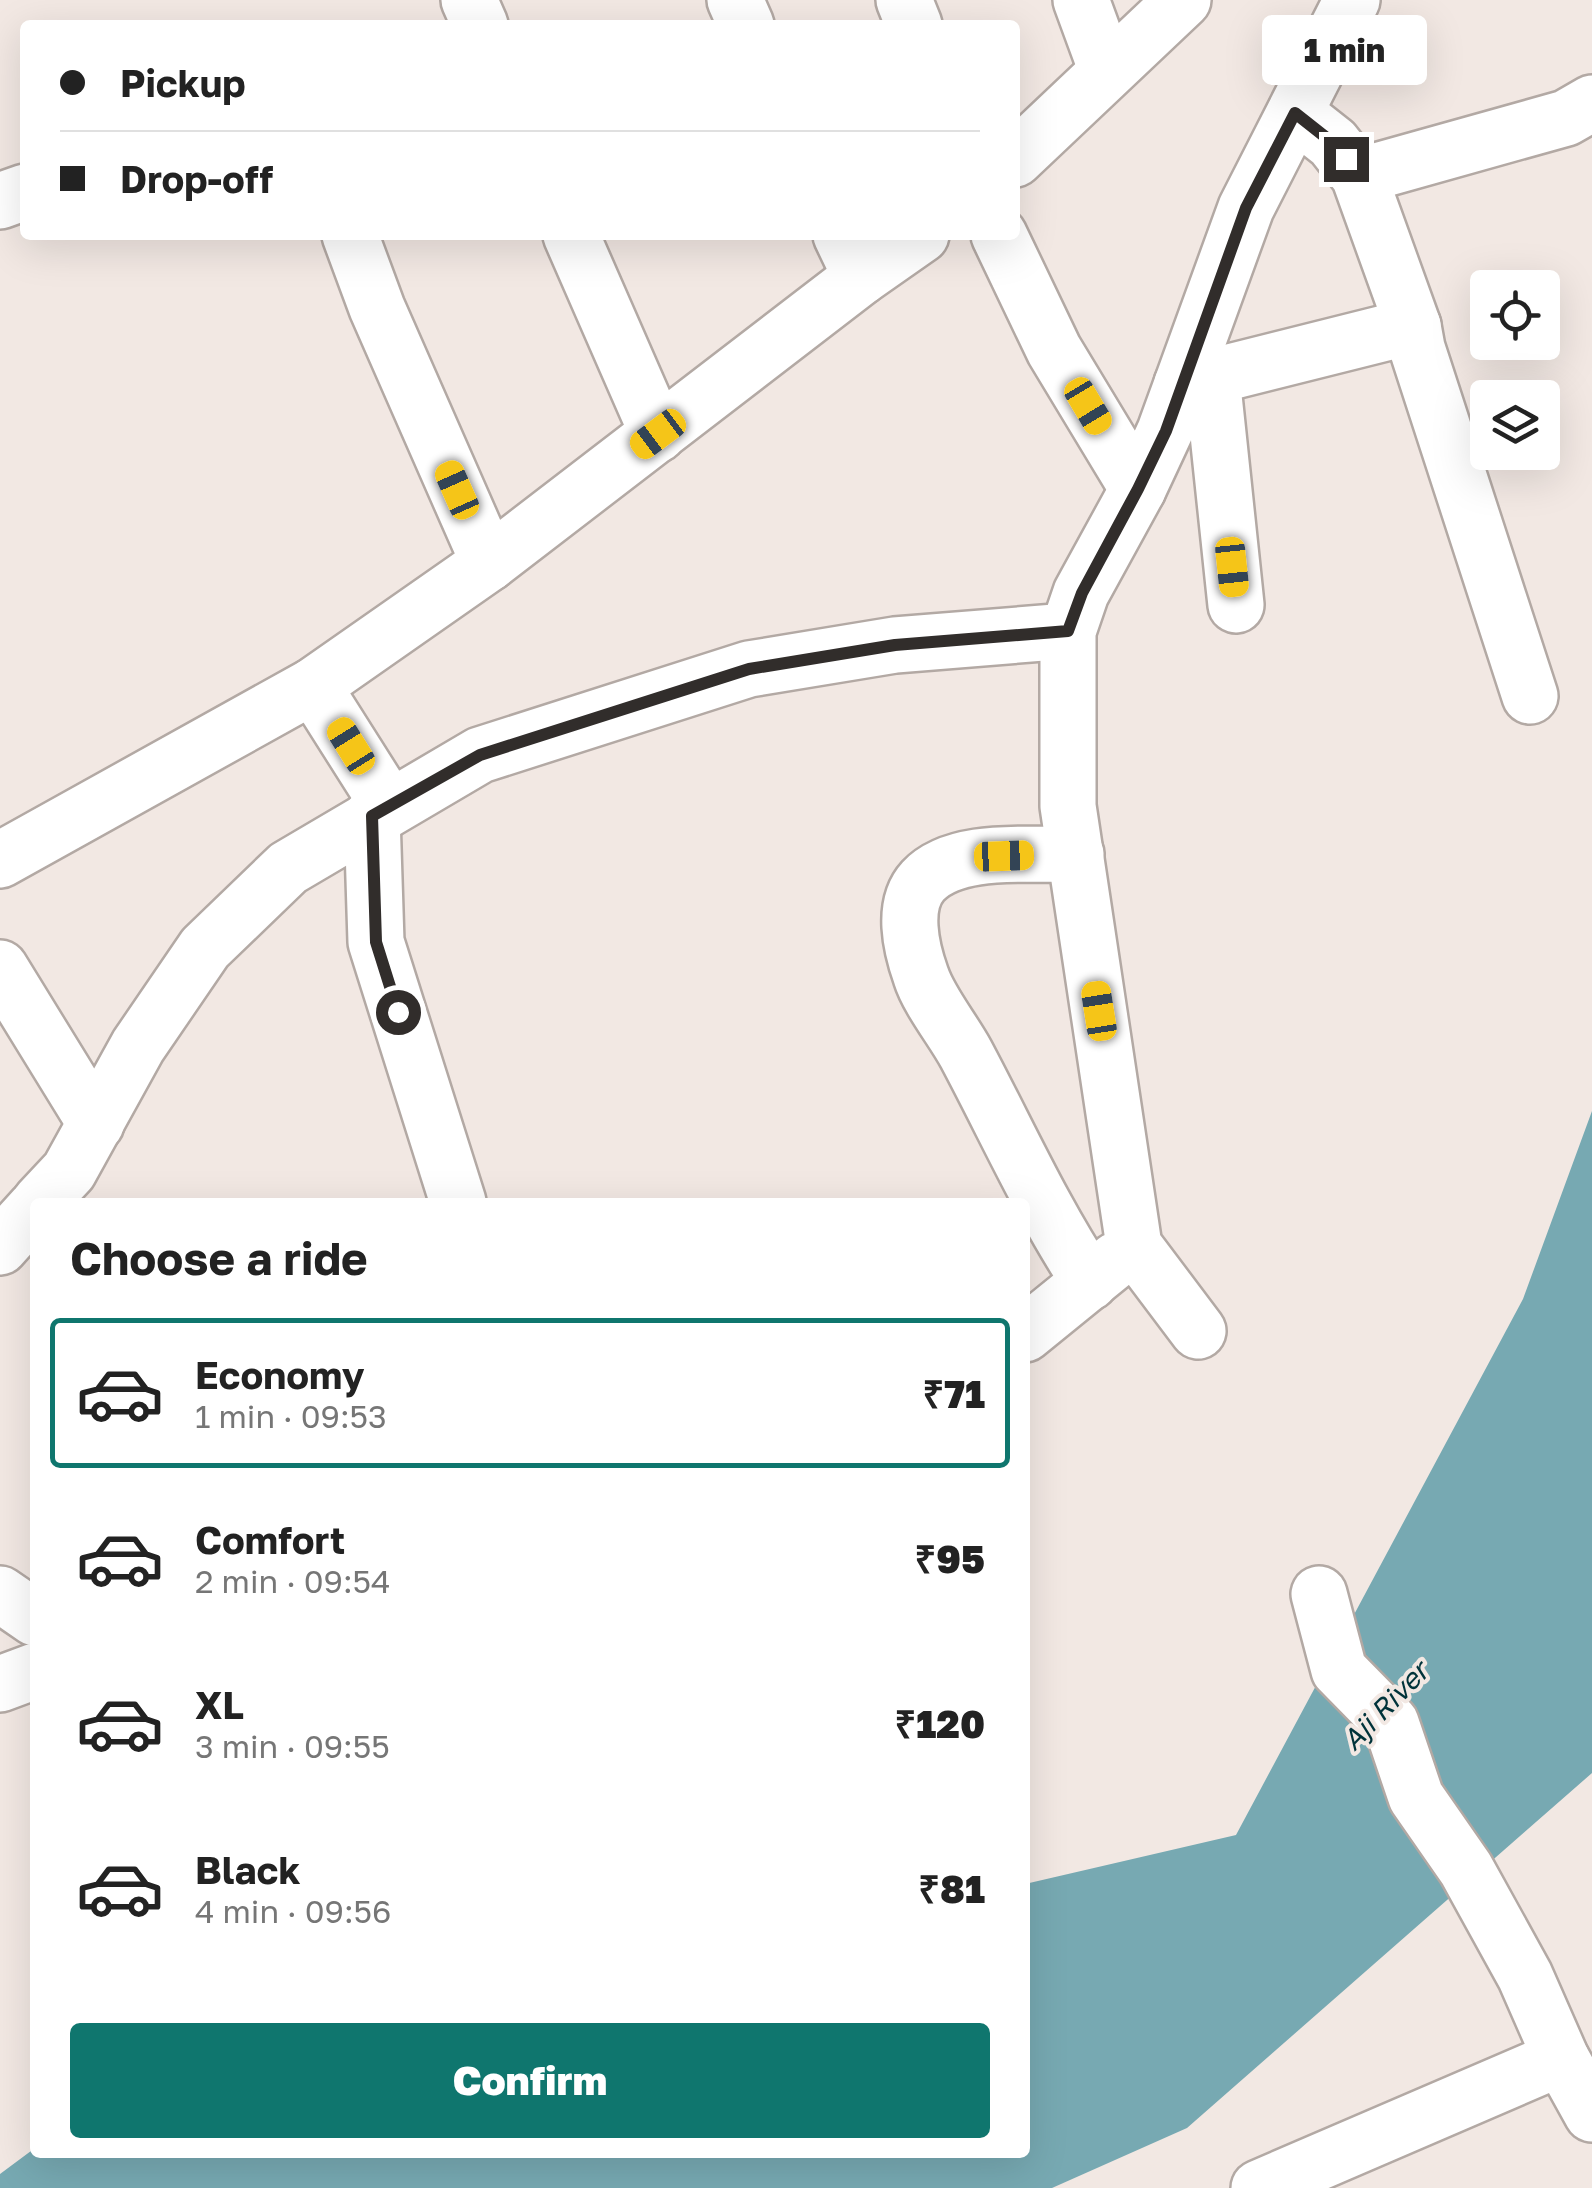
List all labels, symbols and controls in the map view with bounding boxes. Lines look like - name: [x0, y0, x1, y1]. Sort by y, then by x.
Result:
- callout: 1 min: [1264, 14, 1428, 84]
- text: 1 min: [1304, 31, 1385, 69]
- text: Pickup: [120, 60, 246, 105]
- route end: [1324, 137, 1369, 182]
- text: Drop-off: [120, 156, 273, 201]
- map controls: [1470, 270, 1560, 470]
- button: locate: [1470, 270, 1560, 360]
- car: [1060, 373, 1116, 439]
- button: layers: [1470, 380, 1560, 470]
- car: [625, 404, 691, 464]
- car: [431, 456, 483, 524]
- car: [1214, 536, 1250, 598]
- car: [322, 713, 380, 779]
- car: [973, 840, 1035, 872]
- car: [1079, 979, 1119, 1043]
- route start: [376, 990, 421, 1035]
- text: Choose a ride: [70, 1231, 368, 1285]
- icon: car: [75, 1348, 165, 1438]
- text: Economy: [195, 1352, 364, 1397]
- text: ₹71: [922, 1371, 985, 1416]
- text: 1 min · 09:53: [195, 1397, 387, 1435]
- icon: car: [75, 1513, 165, 1603]
- text: Comfort: [195, 1517, 345, 1562]
- text: ₹95: [915, 1536, 985, 1581]
- text: 2 min · 09:54: [195, 1562, 391, 1600]
- water label: Aji River: [1335, 1652, 1437, 1757]
- icon: car: [75, 1678, 165, 1768]
- text: XL: [195, 1682, 244, 1727]
- text: ₹120: [895, 1701, 985, 1746]
- text: 3 min · 09:55: [195, 1727, 390, 1765]
- icon: car: [75, 1843, 165, 1933]
- text: Black: [195, 1847, 300, 1892]
- text: ₹81: [918, 1866, 985, 1911]
- text: 4 min · 09:56: [195, 1892, 391, 1930]
- button: Confirm: [70, 2023, 990, 2138]

